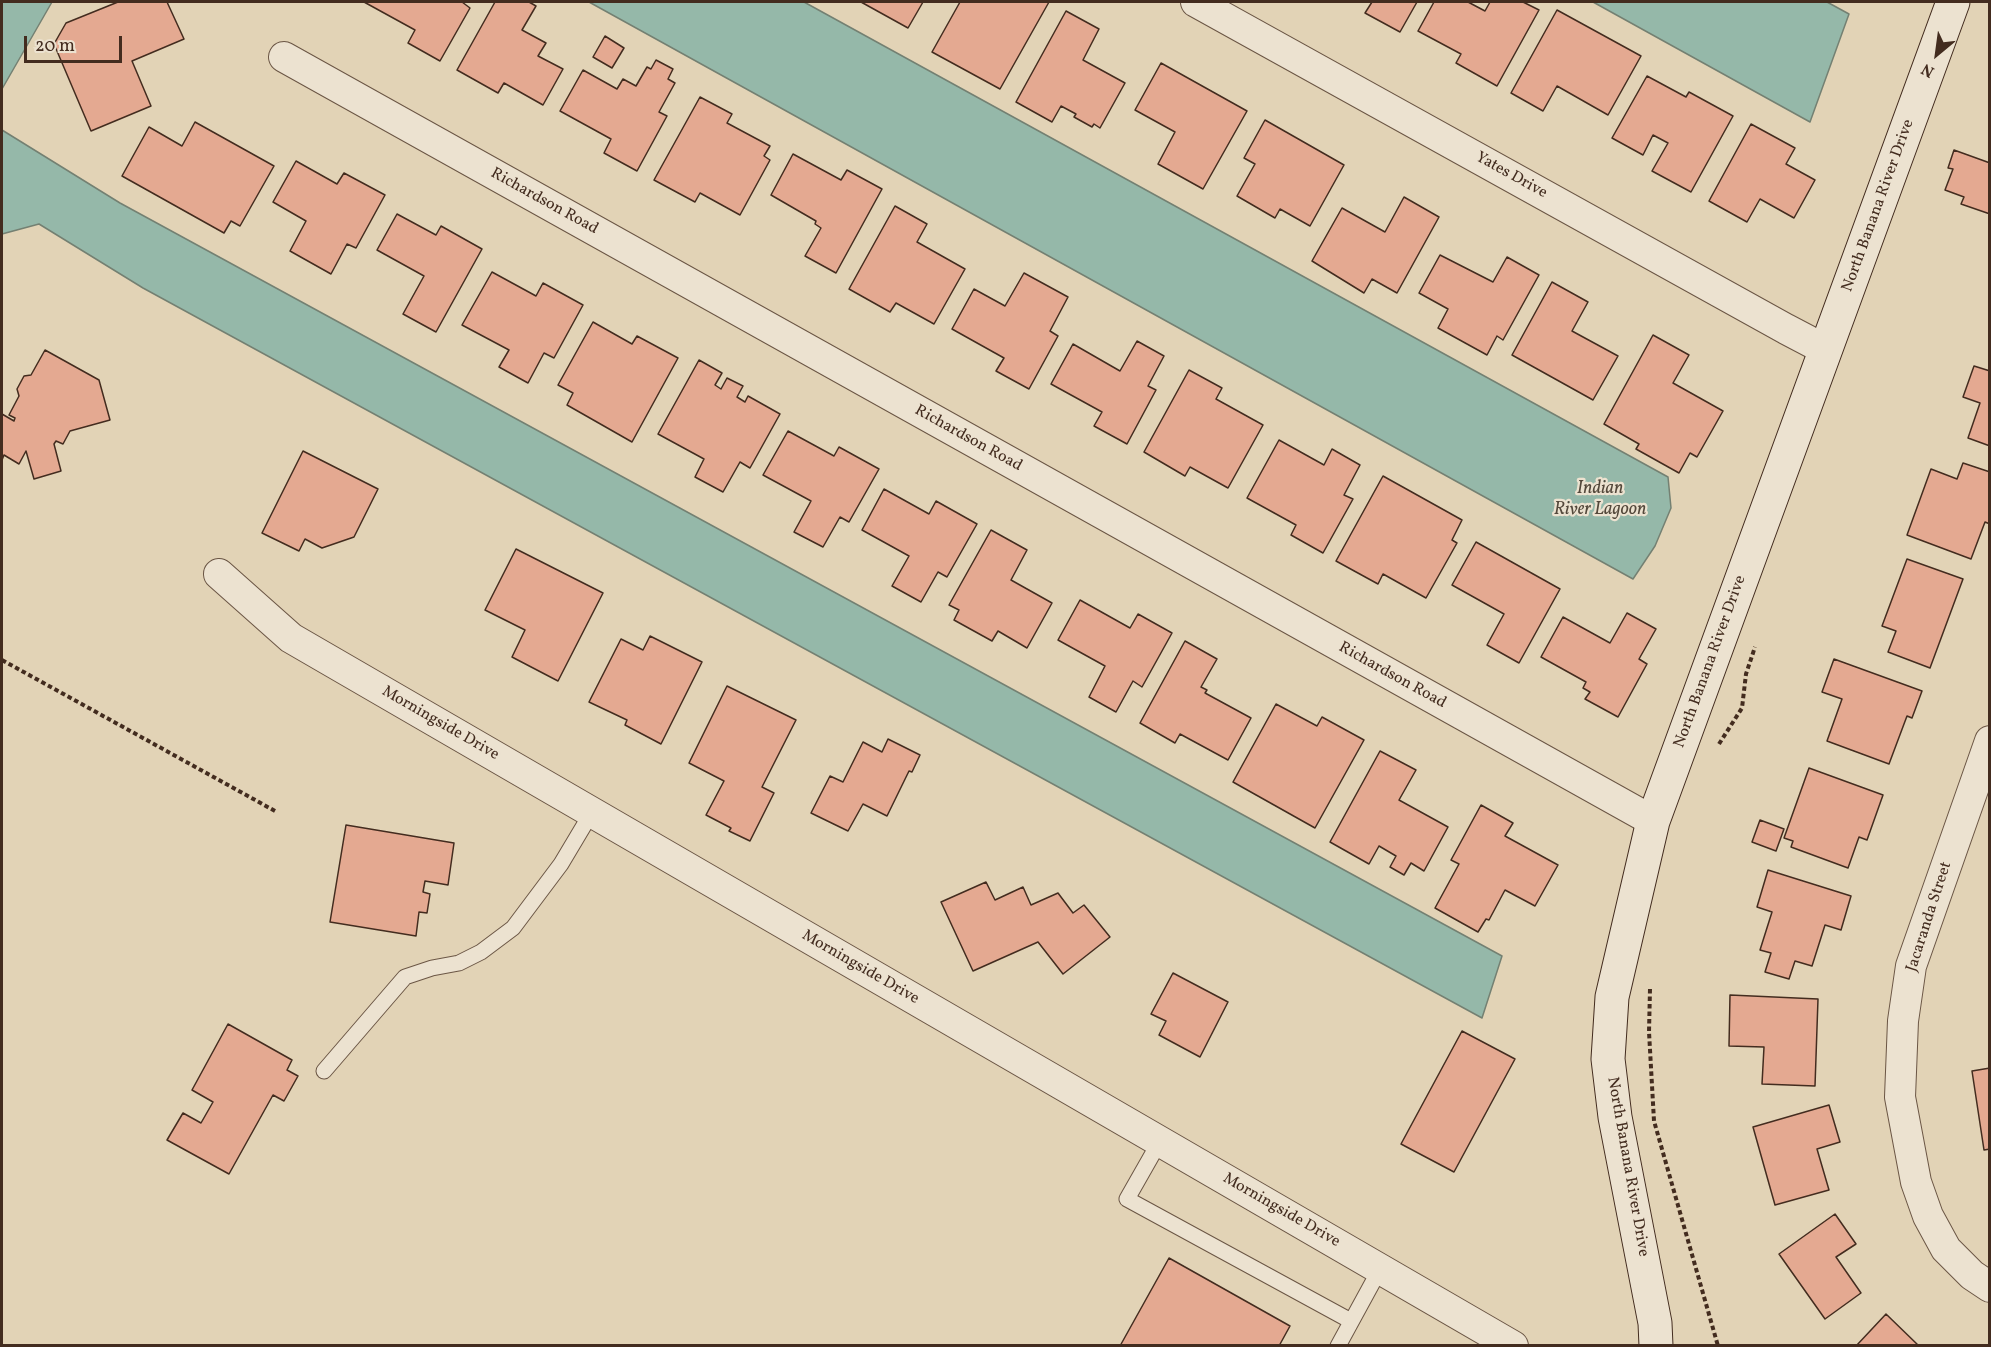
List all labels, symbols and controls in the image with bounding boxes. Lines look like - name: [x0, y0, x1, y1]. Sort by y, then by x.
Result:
- scale bar: [27, 24, 124, 62]
- north arrow: [1907, 24, 1967, 84]
- text: 20 m: [35, 34, 75, 59]
- text: N: [1918, 57, 1939, 82]
- street label: North Banana River Drive: [1839, 117, 1919, 295]
- street label: Yates Drive: [1472, 148, 1550, 204]
- street label: Richardson Road: [487, 165, 601, 239]
- street label: Richardson Road: [911, 402, 1025, 476]
- water label: Indian River Lagoon: [1554, 479, 1646, 522]
- street label: North Banana River Drive: [1671, 573, 1751, 751]
- street label: Richardson Road: [1335, 639, 1449, 713]
- street label: Morningside Drive: [378, 683, 502, 765]
- street label: Jacaranda Street: [1903, 859, 1957, 975]
- street label: Morningside Drive: [798, 927, 922, 1009]
- street label: North Banana River Drive: [1602, 1076, 1652, 1258]
- street label: Morningside Drive: [1219, 1170, 1343, 1252]

